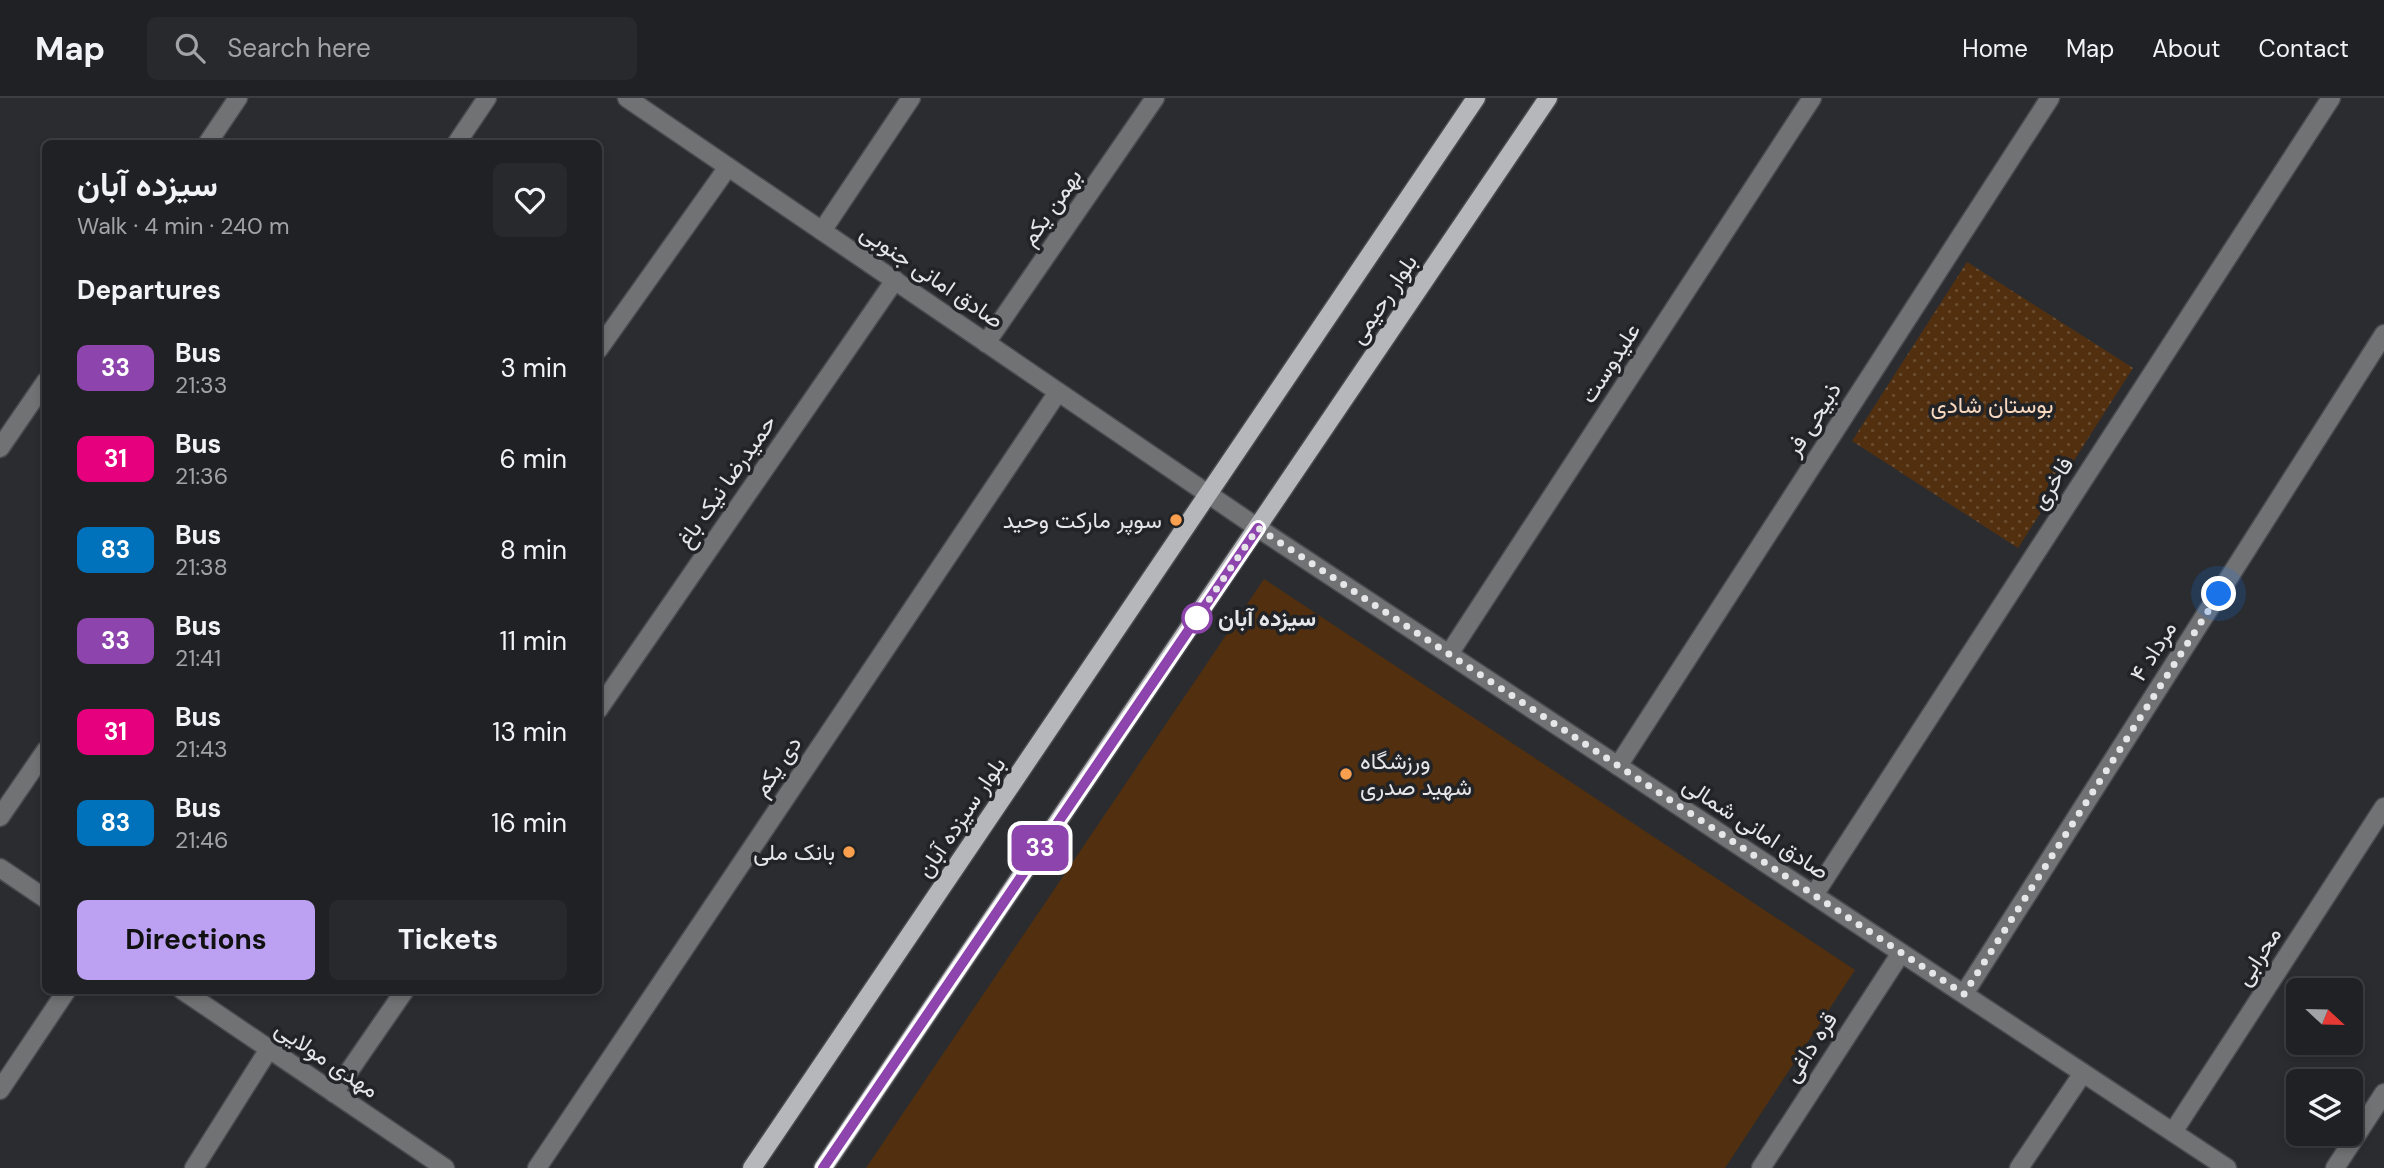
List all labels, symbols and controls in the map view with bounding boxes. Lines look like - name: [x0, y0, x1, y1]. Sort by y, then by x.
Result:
- search box: [147, 17, 637, 80]
- text: Map: [35, 27, 105, 70]
- icon: search: [171, 29, 209, 67]
- text: Search here: [227, 31, 371, 65]
- text: Home: [1962, 33, 2028, 64]
- text: Map: [2066, 33, 2114, 64]
- text: About: [2152, 33, 2221, 64]
- text: Contact: [2259, 33, 2349, 64]
- text: سیزده آبان: [77, 163, 218, 206]
- button: heart: [493, 163, 567, 237]
- street label: بهمن یکم: [1014, 163, 1088, 251]
- text: Walk · 4 min · 240 m: [77, 211, 289, 241]
- street label: صادق امانی جنوبی: [854, 217, 1010, 335]
- street label: بلوار رحیمی: [1342, 248, 1424, 350]
- text: Departures: [77, 273, 221, 307]
- street label: علیدوست: [1573, 317, 1647, 409]
- text: Bus: [175, 336, 221, 370]
- text: 3 min: [500, 351, 567, 385]
- text: 33: [101, 352, 130, 383]
- text: 21:33: [175, 370, 227, 400]
- street label: ذبیحی فر: [1777, 376, 1848, 462]
- park label: بوستان شادی: [1930, 390, 2054, 420]
- street label: حمیدرضا نیک باغ: [669, 409, 784, 554]
- text: Bus: [175, 427, 221, 461]
- text: 6 min: [499, 442, 567, 476]
- text: 31: [104, 443, 127, 474]
- street label: فاخری: [2024, 451, 2080, 515]
- text: 21:36: [175, 461, 228, 491]
- place label: سوپر مارکت وحید: [1003, 505, 1162, 536]
- marker: سوپر مارکت وحید: [1168, 512, 1184, 528]
- text: Bus: [175, 518, 221, 552]
- text: 8 min: [500, 533, 567, 567]
- text: 83: [101, 534, 130, 565]
- text: 21:38: [175, 552, 228, 582]
- your location: [2201, 576, 2236, 611]
- marker: سیزده آبان: [1182, 603, 1212, 633]
- place label: سیزده آبان: [1218, 603, 1316, 633]
- text: Bus: [175, 609, 221, 643]
- street label: مرداد ۴: [2123, 615, 2183, 687]
- text: 11 min: [500, 624, 567, 658]
- text: 33: [101, 625, 130, 656]
- text: 21:41: [175, 643, 221, 673]
- text: Bus: [175, 700, 221, 734]
- text: 13 min: [492, 715, 567, 749]
- text: 31: [104, 716, 127, 747]
- street label: دی یکم: [746, 730, 808, 802]
- text: 21:43: [175, 734, 228, 764]
- place label: ورزشگاه شهید صدری: [1360, 746, 1472, 802]
- street label: بلوار سیزده آبان: [910, 751, 1012, 883]
- marker: ورزشگاه شهید صدری: [1338, 766, 1354, 782]
- street label: صادق امانی شمالی: [1677, 770, 1835, 886]
- text: Bus: [175, 791, 221, 825]
- text: 16 min: [491, 806, 567, 840]
- text: 83: [101, 807, 130, 838]
- text: 21:46: [175, 825, 228, 855]
- line badge: 33: [1009, 825, 1072, 871]
- text: 33: [1026, 832, 1054, 863]
- place label: بانک ملی: [753, 837, 835, 867]
- marker: بانک ملی: [841, 844, 857, 860]
- button: Directions: [77, 900, 315, 980]
- button: Tickets: [329, 900, 567, 980]
- street label: محرابی: [2228, 921, 2288, 991]
- north arrow: [2286, 978, 2362, 1055]
- map controls: [2286, 978, 2363, 1146]
- street label: قره داغی: [1776, 1006, 1844, 1088]
- street label: مهدی مولایی: [269, 1013, 385, 1105]
- button: layers: [2286, 1069, 2363, 1146]

